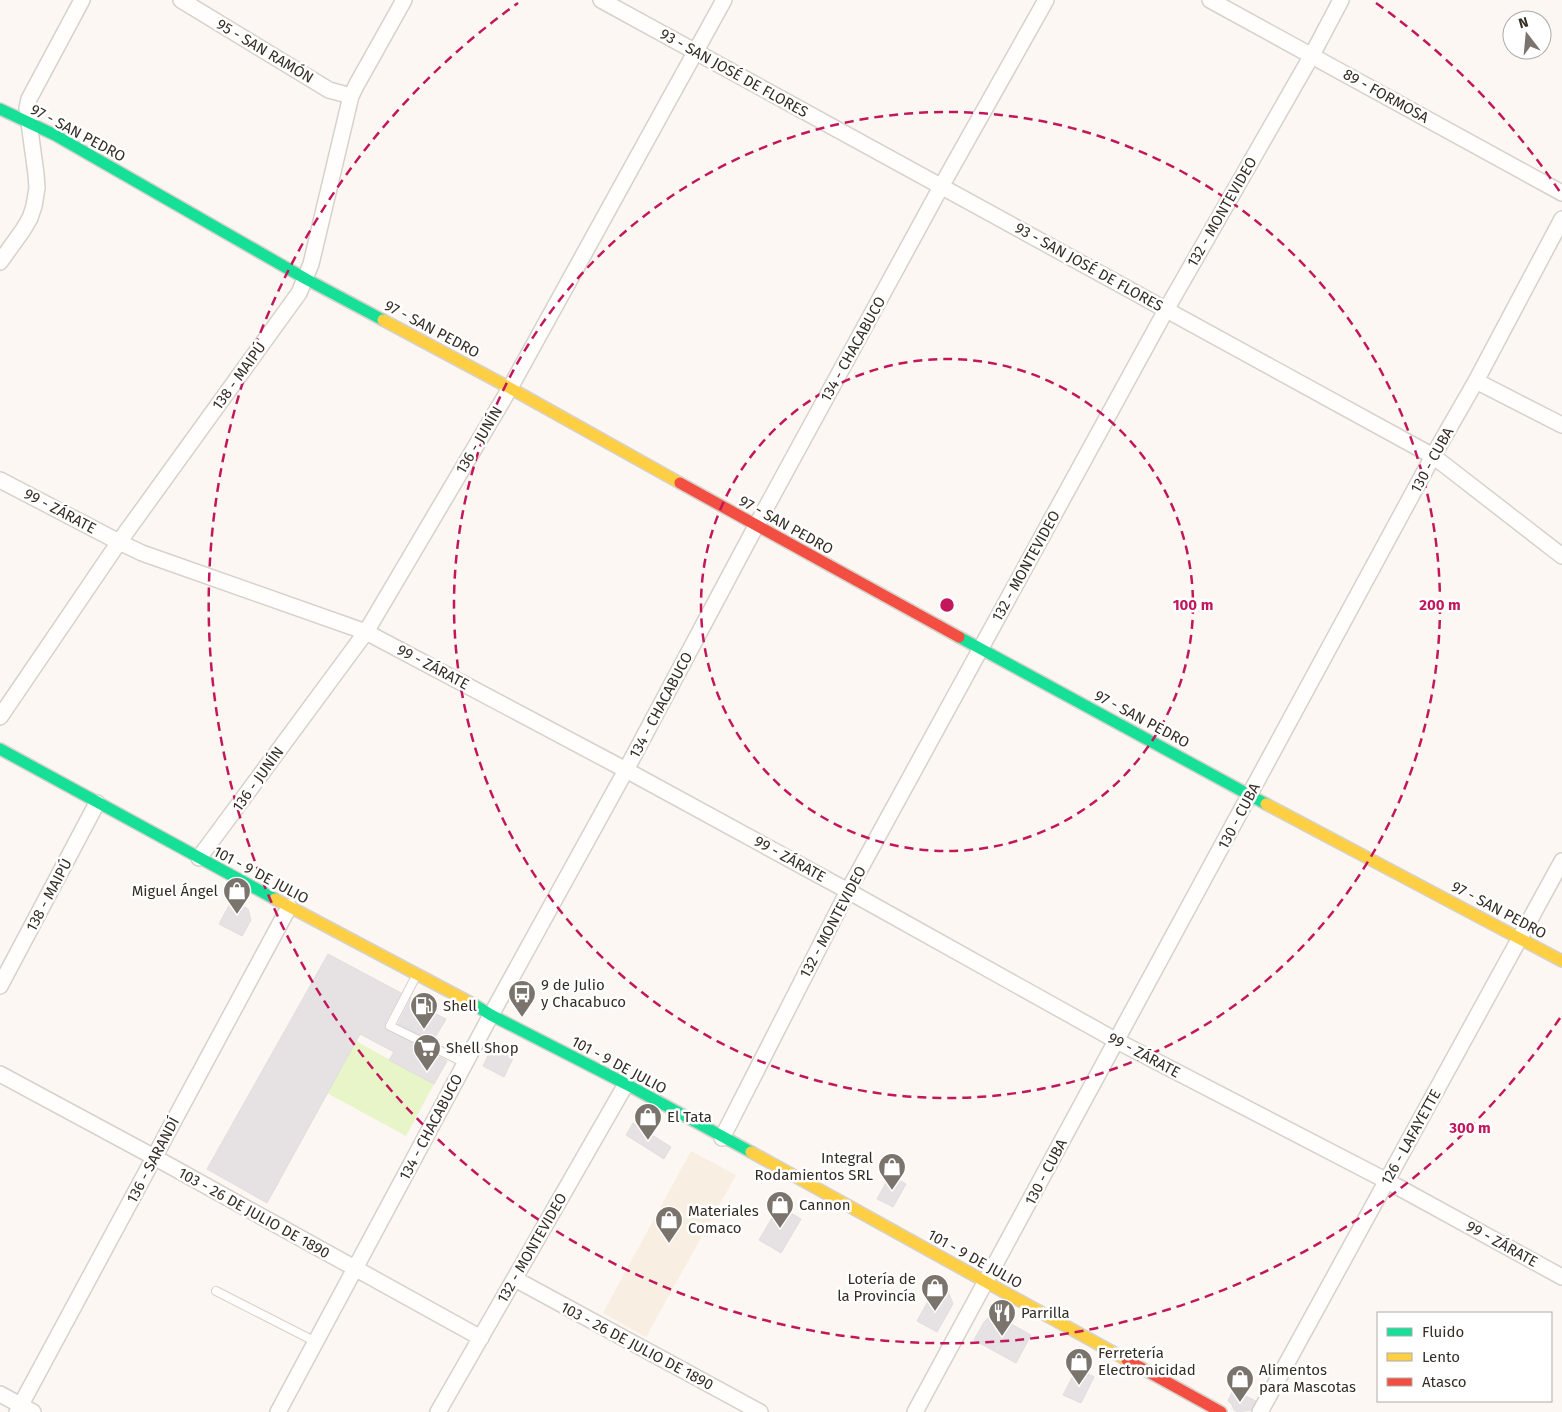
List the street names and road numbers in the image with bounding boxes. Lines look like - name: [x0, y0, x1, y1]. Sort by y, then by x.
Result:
- street label: 95 - SAN RAMÓN: [213, 15, 317, 87]
- street label: 93 - SAN JOSÉ DE FLORES: [657, 25, 811, 121]
- street label: 89 - FORMOSA: [1340, 65, 1432, 127]
- street label: 97 - SAN PEDRO: [27, 100, 129, 166]
- street label: 132 - MONTEVIDEO: [1183, 154, 1261, 270]
- street label: 93 - SAN JOSÉ DE FLORES: [1012, 219, 1166, 315]
- street label: 134 - CHACABUCO: [817, 293, 889, 405]
- street label: 97 - SAN PEDRO: [381, 296, 483, 362]
- street label: 138 - MAIPÚ: [208, 339, 270, 413]
- street label: 136 - JUNÍN: [452, 403, 506, 477]
- street label: 130 - CUBA: [1407, 424, 1458, 496]
- street label: 99 - ZÁRATE: [21, 485, 99, 537]
- street label: 97 - SAN PEDRO: [736, 492, 836, 558]
- street label: 132 - MONTEVIDEO: [988, 507, 1064, 625]
- street label: 99 - ZÁRATE: [394, 641, 472, 693]
- street label: 134 - CHACABUCO: [625, 649, 697, 761]
- street label: 97 - SAN PEDRO: [1091, 686, 1193, 752]
- street label: 136 - JUNÍN: [229, 743, 287, 815]
- street label: 130 - CUBA: [1214, 780, 1264, 852]
- street label: 99 - ZÁRATE: [751, 832, 829, 886]
- street label: 101 - 9 DE JULIO: [210, 842, 312, 908]
- street label: 138 - MAIPÚ: [22, 856, 76, 934]
- street label: 132 - MONTEVIDEO: [796, 863, 870, 981]
- street label: 97 - SAN PEDRO: [1448, 877, 1550, 943]
- street label: 99 - ZÁRATE: [1105, 1029, 1183, 1081]
- street label: 101 - 9 DE JULIO: [568, 1032, 670, 1098]
- street label: 134 - CHACABUCO: [395, 1071, 467, 1183]
- street label: 126 - LAFAYETTE: [1377, 1086, 1445, 1188]
- street label: 136 - SARANDÍ: [123, 1114, 183, 1206]
- street label: 130 - CUBA: [1021, 1136, 1071, 1208]
- street label: 103 - 26 DE JULIO DE 1890: [175, 1164, 333, 1262]
- street label: 132 - MONTEVIDEO: [493, 1190, 571, 1306]
- street label: 99 - ZÁRATE: [1463, 1217, 1541, 1271]
- street label: 101 - 9 DE JULIO: [925, 1226, 1025, 1292]
- street label: 103 - 26 DE JULIO DE 1890: [558, 1298, 716, 1394]

